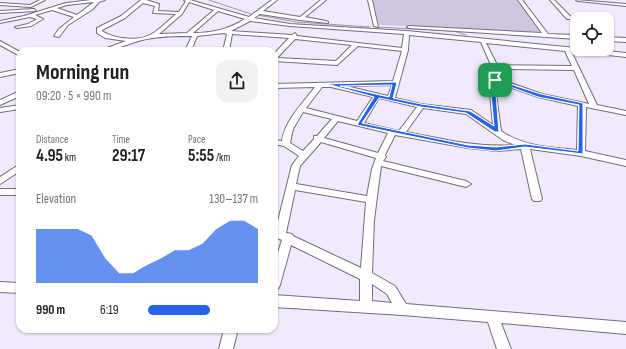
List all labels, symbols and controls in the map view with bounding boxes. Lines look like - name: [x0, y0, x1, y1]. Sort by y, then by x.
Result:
- map controls: [570, 12, 614, 56]
- button: locate: [570, 12, 614, 56]
- text: Morning run: [36, 59, 129, 86]
- button: share: [216, 60, 258, 102]
- pin: [478, 63, 512, 97]
- icon: arrive: [484, 69, 506, 91]
- text: 09:20 · 5 × 990 m: [36, 88, 111, 104]
- text: Distance: [36, 133, 68, 146]
- text: Time: [112, 133, 130, 146]
- text: Pace: [188, 133, 206, 146]
- text: 4.95: [36, 146, 63, 166]
- text: 29:17: [112, 146, 145, 166]
- text: 5:55: [188, 146, 214, 166]
- text: km: [63, 151, 76, 164]
- text: /km: [214, 151, 230, 164]
- text: Elevation: [36, 191, 76, 207]
- text: 130–137 m: [209, 191, 258, 207]
- text: 990 m: [36, 302, 65, 318]
- text: 6:19: [100, 302, 118, 318]

